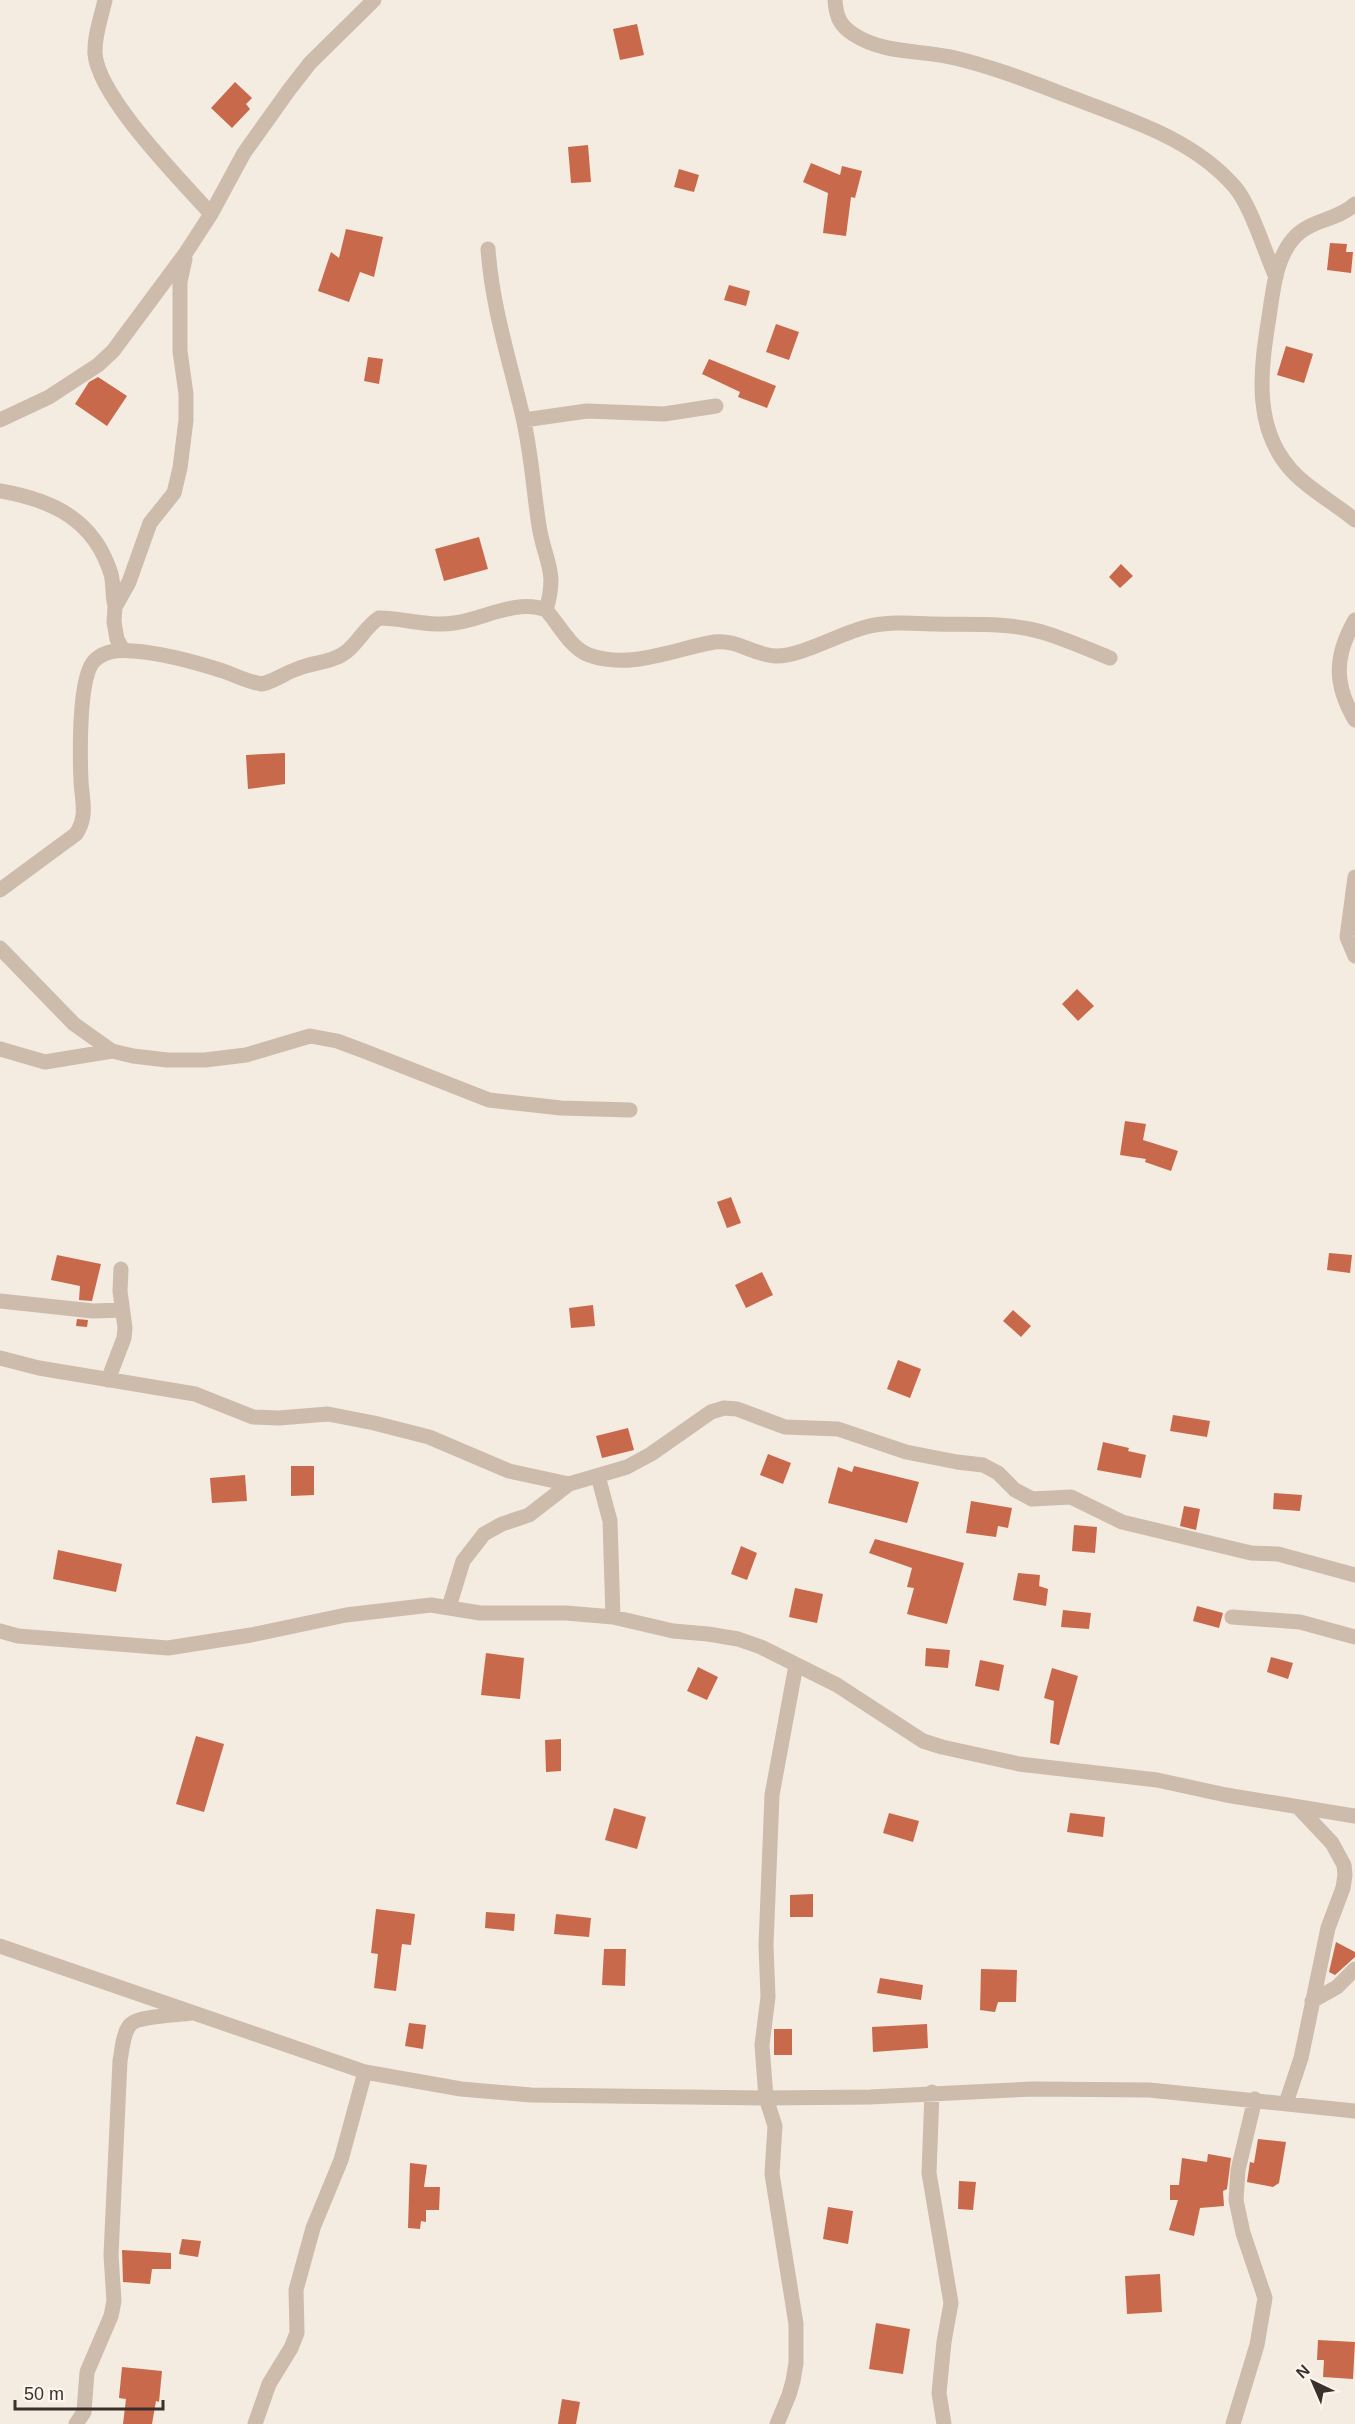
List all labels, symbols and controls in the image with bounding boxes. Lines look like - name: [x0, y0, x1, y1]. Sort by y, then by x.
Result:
- north arrow: [1283, 2352, 1343, 2412]
- text: N: [1293, 2361, 1313, 2382]
- scale bar: [15, 2373, 164, 2411]
- text: 50 m: [24, 2384, 64, 2404]

